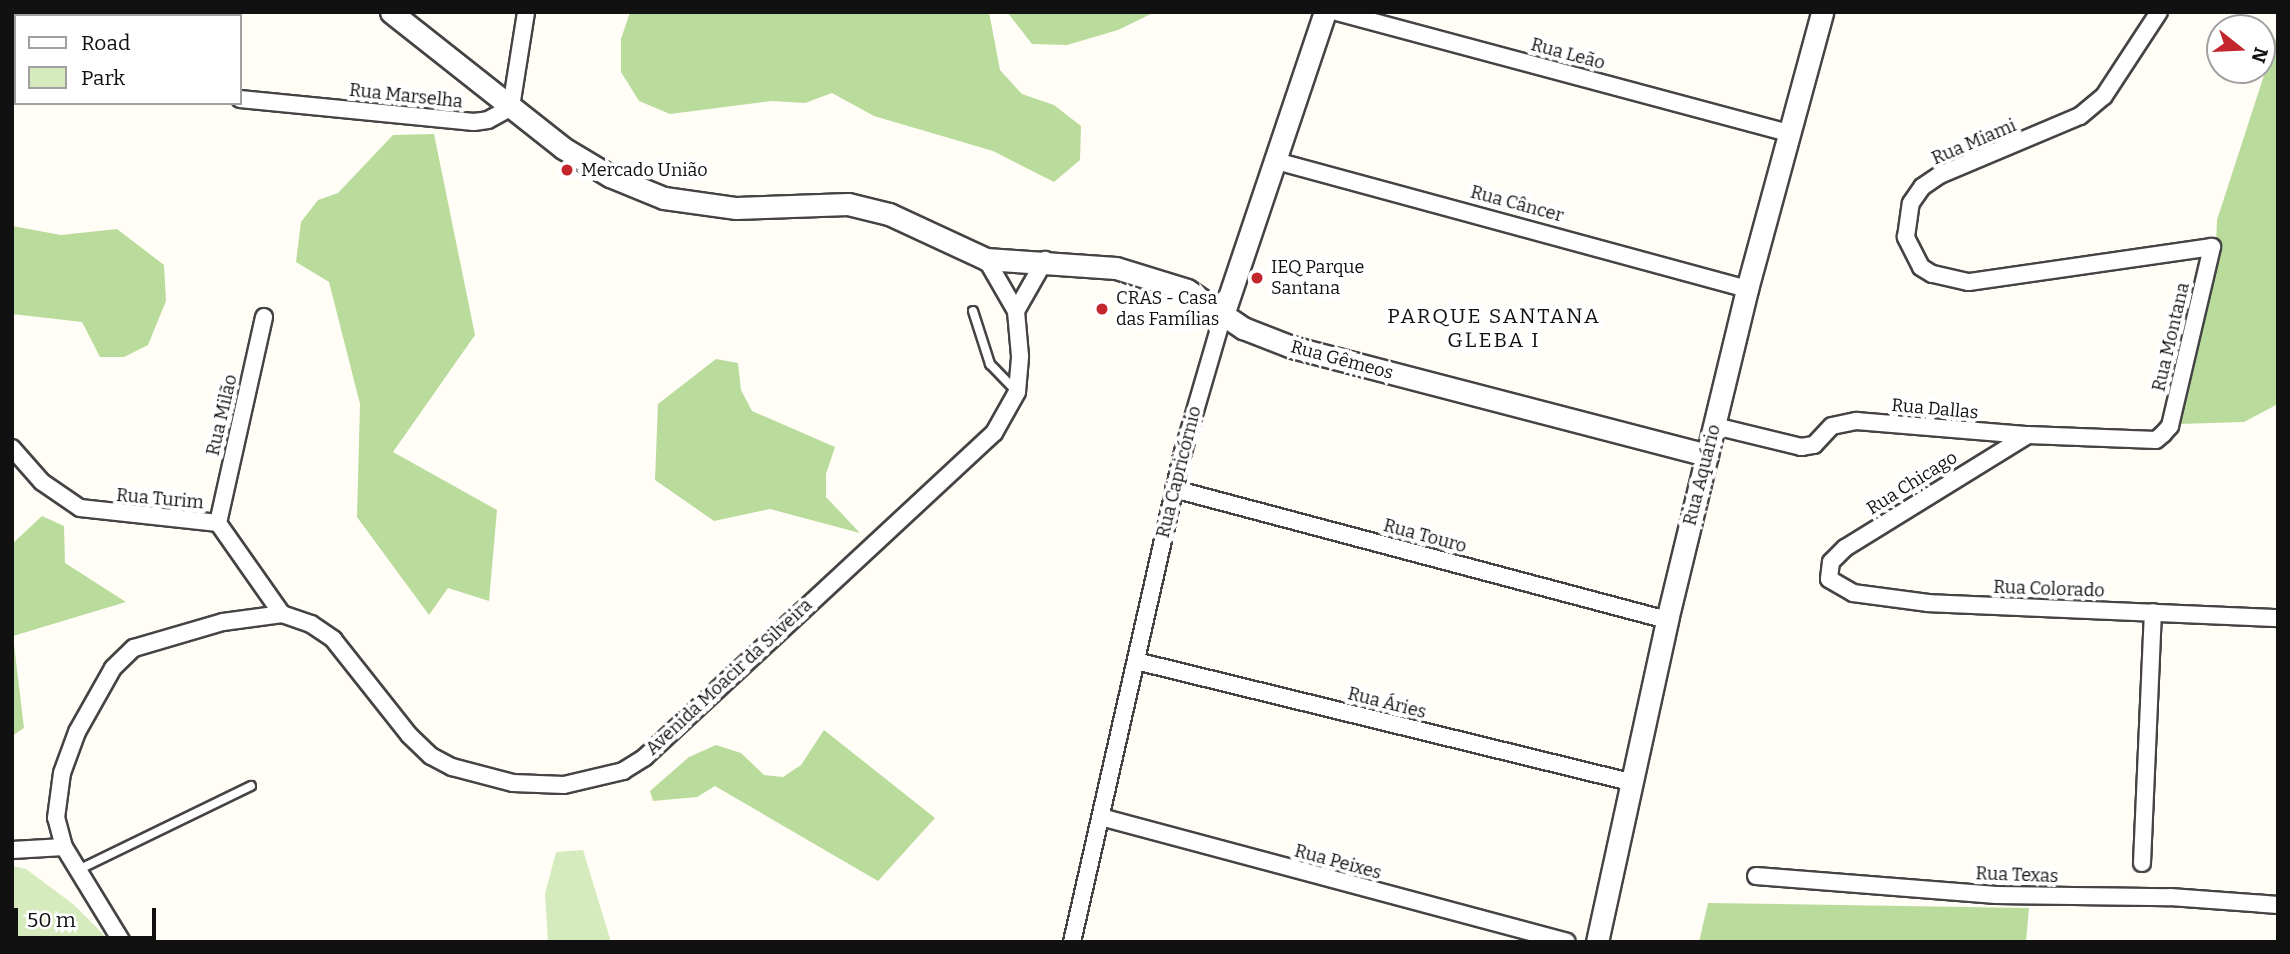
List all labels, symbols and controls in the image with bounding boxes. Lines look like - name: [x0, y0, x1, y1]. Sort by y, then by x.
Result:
- legend: [14, 14, 242, 105]
- north arrow: [2206, 14, 2276, 84]
- text: Road: [81, 30, 130, 56]
- street label: Rua Leão: [1529, 34, 1607, 74]
- text: N: [2246, 44, 2273, 66]
- text: Park: [81, 65, 125, 91]
- street label: Rua Marselha: [348, 79, 464, 113]
- street label: Rua Miami: [1928, 115, 2020, 169]
- place label: Mercado União: [581, 159, 708, 181]
- marker: Mercado União: [559, 162, 575, 178]
- street label: Rua Câncer: [1468, 181, 1566, 227]
- place label: IEQ Parque Santana: [1271, 257, 1364, 300]
- marker: IEQ Parque Santana: [1249, 270, 1265, 286]
- street label: Rua Montana: [2148, 280, 2194, 394]
- place label: CRAS - Casa das Famílias: [1116, 288, 1219, 330]
- marker: CRAS - Casa das Famílias: [1094, 301, 1110, 317]
- district label: PARQUE SANTANA GLEBA I: [1389, 303, 1599, 353]
- street label: Rua Gêmeos: [1288, 336, 1396, 384]
- street label: Rua Milão: [202, 372, 242, 458]
- street label: Rua Dallas: [1891, 394, 1979, 424]
- street label: Rua Capricórnio: [1152, 404, 1206, 540]
- street label: Rua Aquário: [1679, 422, 1725, 528]
- street label: Rua Chicago: [1863, 447, 1961, 519]
- street label: Rua Turim: [115, 484, 205, 514]
- street label: Rua Touro: [1381, 515, 1469, 557]
- street label: Rua Colorado: [1993, 576, 2105, 602]
- street label: Avenida Moacir da Silveira: [641, 594, 817, 760]
- street label: Rua Áries: [1346, 683, 1428, 723]
- street label: Rua Peixes: [1292, 840, 1384, 884]
- street label: Rua Texas: [1975, 863, 2059, 887]
- scale bar: [18, 894, 159, 938]
- text: 50 m: [27, 907, 76, 933]

